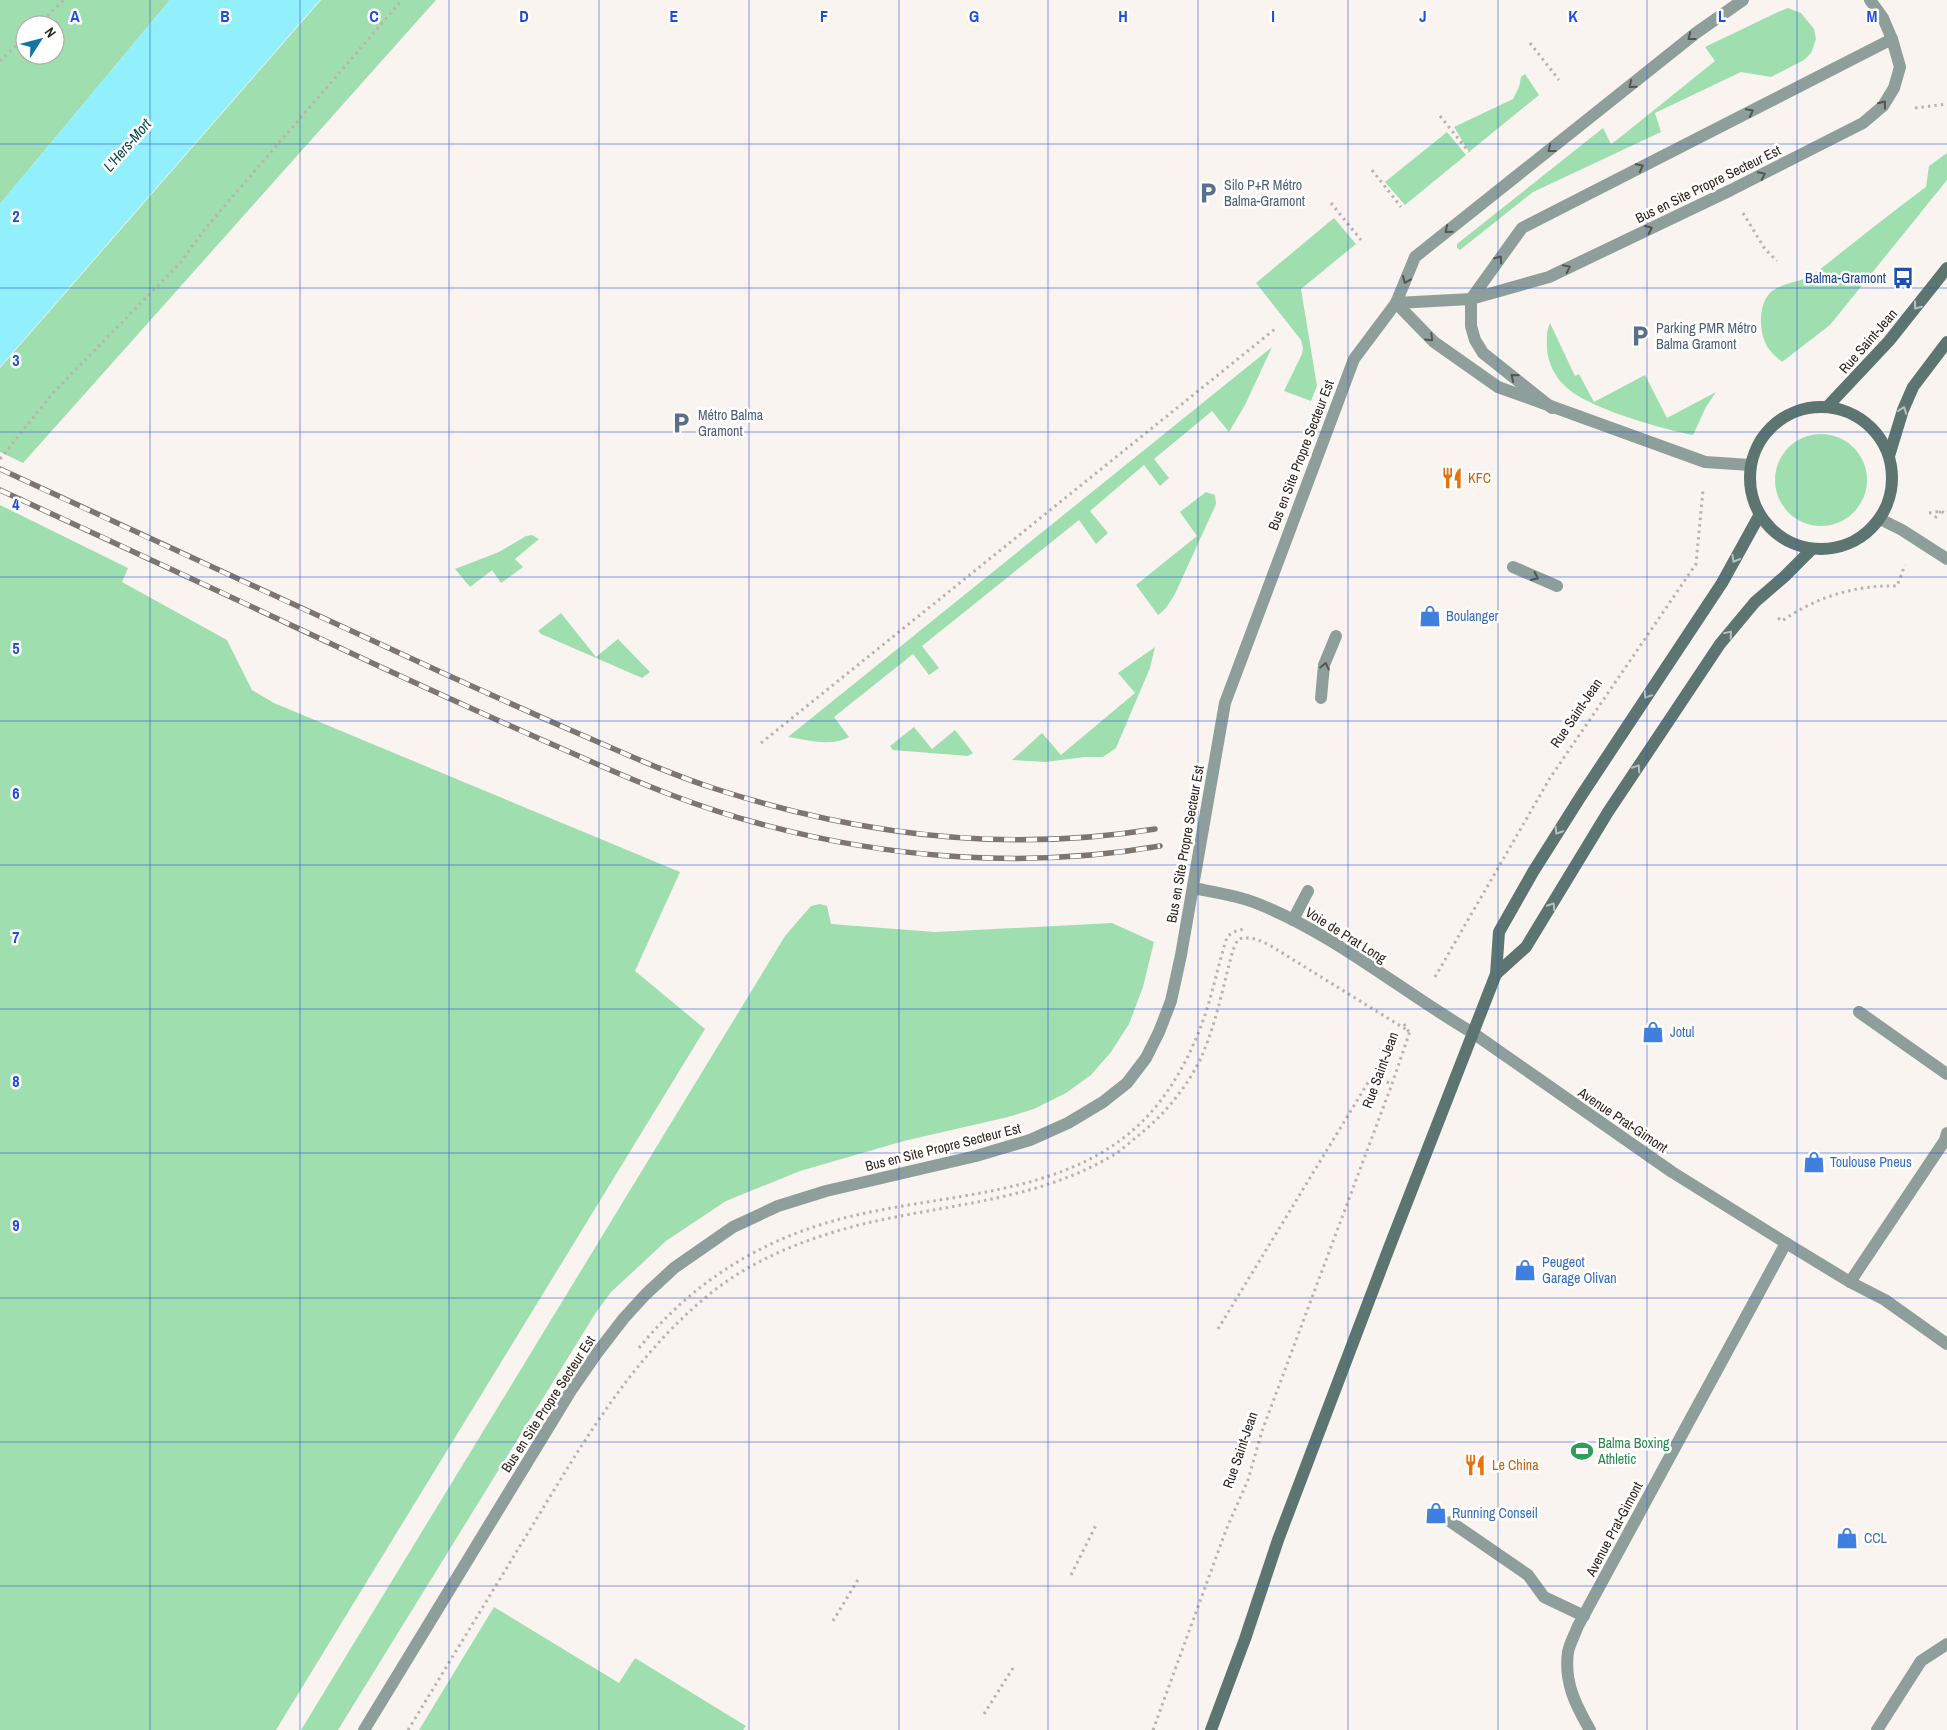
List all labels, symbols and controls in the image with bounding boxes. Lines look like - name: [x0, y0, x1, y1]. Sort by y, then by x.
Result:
- text: A: [70, 5, 80, 27]
- text: B: [220, 5, 230, 27]
- text: C: [369, 5, 379, 27]
- text: D: [519, 5, 529, 27]
- text: E: [670, 5, 679, 27]
- text: F: [820, 5, 828, 27]
- text: G: [969, 5, 979, 27]
- text: H: [1118, 5, 1128, 27]
- text: I: [1271, 5, 1275, 27]
- text: J: [1419, 5, 1427, 27]
- text: K: [1568, 5, 1578, 27]
- text: L: [1718, 5, 1726, 27]
- text: M: [1867, 5, 1878, 27]
- north arrow: [15, 15, 65, 65]
- text: N: [41, 24, 60, 41]
- one-way arrow: [1688, 31, 1697, 40]
- one-way arrow: [1628, 79, 1637, 88]
- one-way arrow: [1877, 100, 1886, 110]
- one-way arrow: [1744, 108, 1753, 118]
- water label: L'Hers-Mort: [98, 114, 156, 176]
- street label: Bus en Site Propre Secteur Est: [1632, 141, 1784, 227]
- one-way arrow: [1548, 143, 1557, 151]
- one-way arrow: [1635, 163, 1644, 173]
- one-way arrow: [1757, 171, 1766, 181]
- place label: Silo P+R Métro Balma-Gramont: [1224, 176, 1305, 210]
- parking icon: Silo P+R Métro Balma-Gramont: [1195, 180, 1221, 206]
- text: 2: [12, 205, 20, 227]
- one-way arrow: [1445, 225, 1454, 234]
- one-way arrow: [1644, 225, 1653, 236]
- one-way arrow: [1493, 255, 1502, 265]
- one-way arrow: [1562, 264, 1571, 275]
- bus stop icon: Balma-Gramont: [1890, 265, 1916, 291]
- place label: Balma-Gramont: [1805, 269, 1886, 287]
- one-way arrow: [1401, 275, 1412, 284]
- one-way arrow: [1913, 301, 1922, 310]
- street label: Rue Saint-Jean: [1835, 305, 1901, 377]
- place label: Parking PMR Métro Balma Gramont: [1656, 319, 1757, 353]
- parking icon: Parking PMR Métro Balma Gramont: [1627, 323, 1653, 349]
- one-way arrow: [1424, 332, 1433, 341]
- text: 3: [12, 349, 20, 371]
- one-way arrow: [1511, 375, 1520, 383]
- street label: Bus en Site Propre Secteur Est: [1264, 377, 1338, 533]
- place label: Métro Balma Gramont: [698, 406, 764, 440]
- one-way arrow: [1897, 406, 1907, 414]
- parking icon: Métro Balma Gramont: [668, 410, 694, 436]
- restaurant icon: KFC: [1439, 465, 1465, 491]
- place label: KFC: [1468, 469, 1491, 487]
- text: 4: [12, 493, 20, 515]
- one-way arrow: [1732, 553, 1742, 562]
- one-way arrow: [1530, 570, 1539, 581]
- shop icon: Boulanger: [1417, 603, 1443, 629]
- place label: Boulanger: [1446, 607, 1499, 625]
- one-way arrow: [1723, 630, 1732, 639]
- text: 5: [12, 637, 20, 659]
- one-way arrow: [1319, 662, 1330, 671]
- street label: Rue Saint-Jean: [1546, 675, 1606, 751]
- one-way arrow: [1644, 690, 1653, 699]
- street label: Bus en Site Propre Secteur Est: [1162, 764, 1208, 924]
- one-way arrow: [1631, 764, 1640, 773]
- text: 6: [12, 782, 20, 804]
- one-way arrow: [1555, 826, 1565, 835]
- one-way arrow: [1545, 902, 1555, 911]
- street label: Voie de Prat Long: [1302, 903, 1390, 967]
- text: 7: [12, 926, 20, 948]
- shop icon: Jotul: [1640, 1019, 1666, 1045]
- place label: Jotul: [1670, 1023, 1694, 1041]
- street label: Rue Saint-Jean: [1358, 1029, 1402, 1111]
- text: 8: [12, 1070, 20, 1092]
- street label: Avenue Prat-Gimont: [1574, 1083, 1671, 1157]
- street label: Bus en Site Propre Secteur Est: [863, 1119, 1023, 1175]
- shop icon: Toulouse Pneus: [1801, 1149, 1827, 1175]
- place label: Toulouse Pneus: [1830, 1153, 1912, 1171]
- text: 9: [12, 1214, 20, 1236]
- place label: Peugeot Garage Olivan: [1542, 1253, 1617, 1287]
- shop icon: Peugeot Garage Olivan: [1512, 1257, 1538, 1283]
- street label: Bus en Site Propre Secteur Est: [497, 1332, 599, 1476]
- street label: Rue Saint-Jean: [1219, 1409, 1261, 1491]
- place label: Balma Boxing Athletic: [1597, 1434, 1670, 1468]
- sports icon: Balma Boxing Athletic: [1569, 1438, 1595, 1464]
- restaurant icon: Le China: [1462, 1452, 1488, 1478]
- place label: Le China: [1492, 1456, 1539, 1474]
- street label: Avenue Prat-Gimont: [1581, 1479, 1646, 1580]
- shop icon: Running Conseil: [1423, 1500, 1449, 1526]
- place label: Running Conseil: [1452, 1504, 1538, 1522]
- shop icon: CCL: [1834, 1525, 1860, 1551]
- place label: CCL: [1864, 1529, 1888, 1547]

